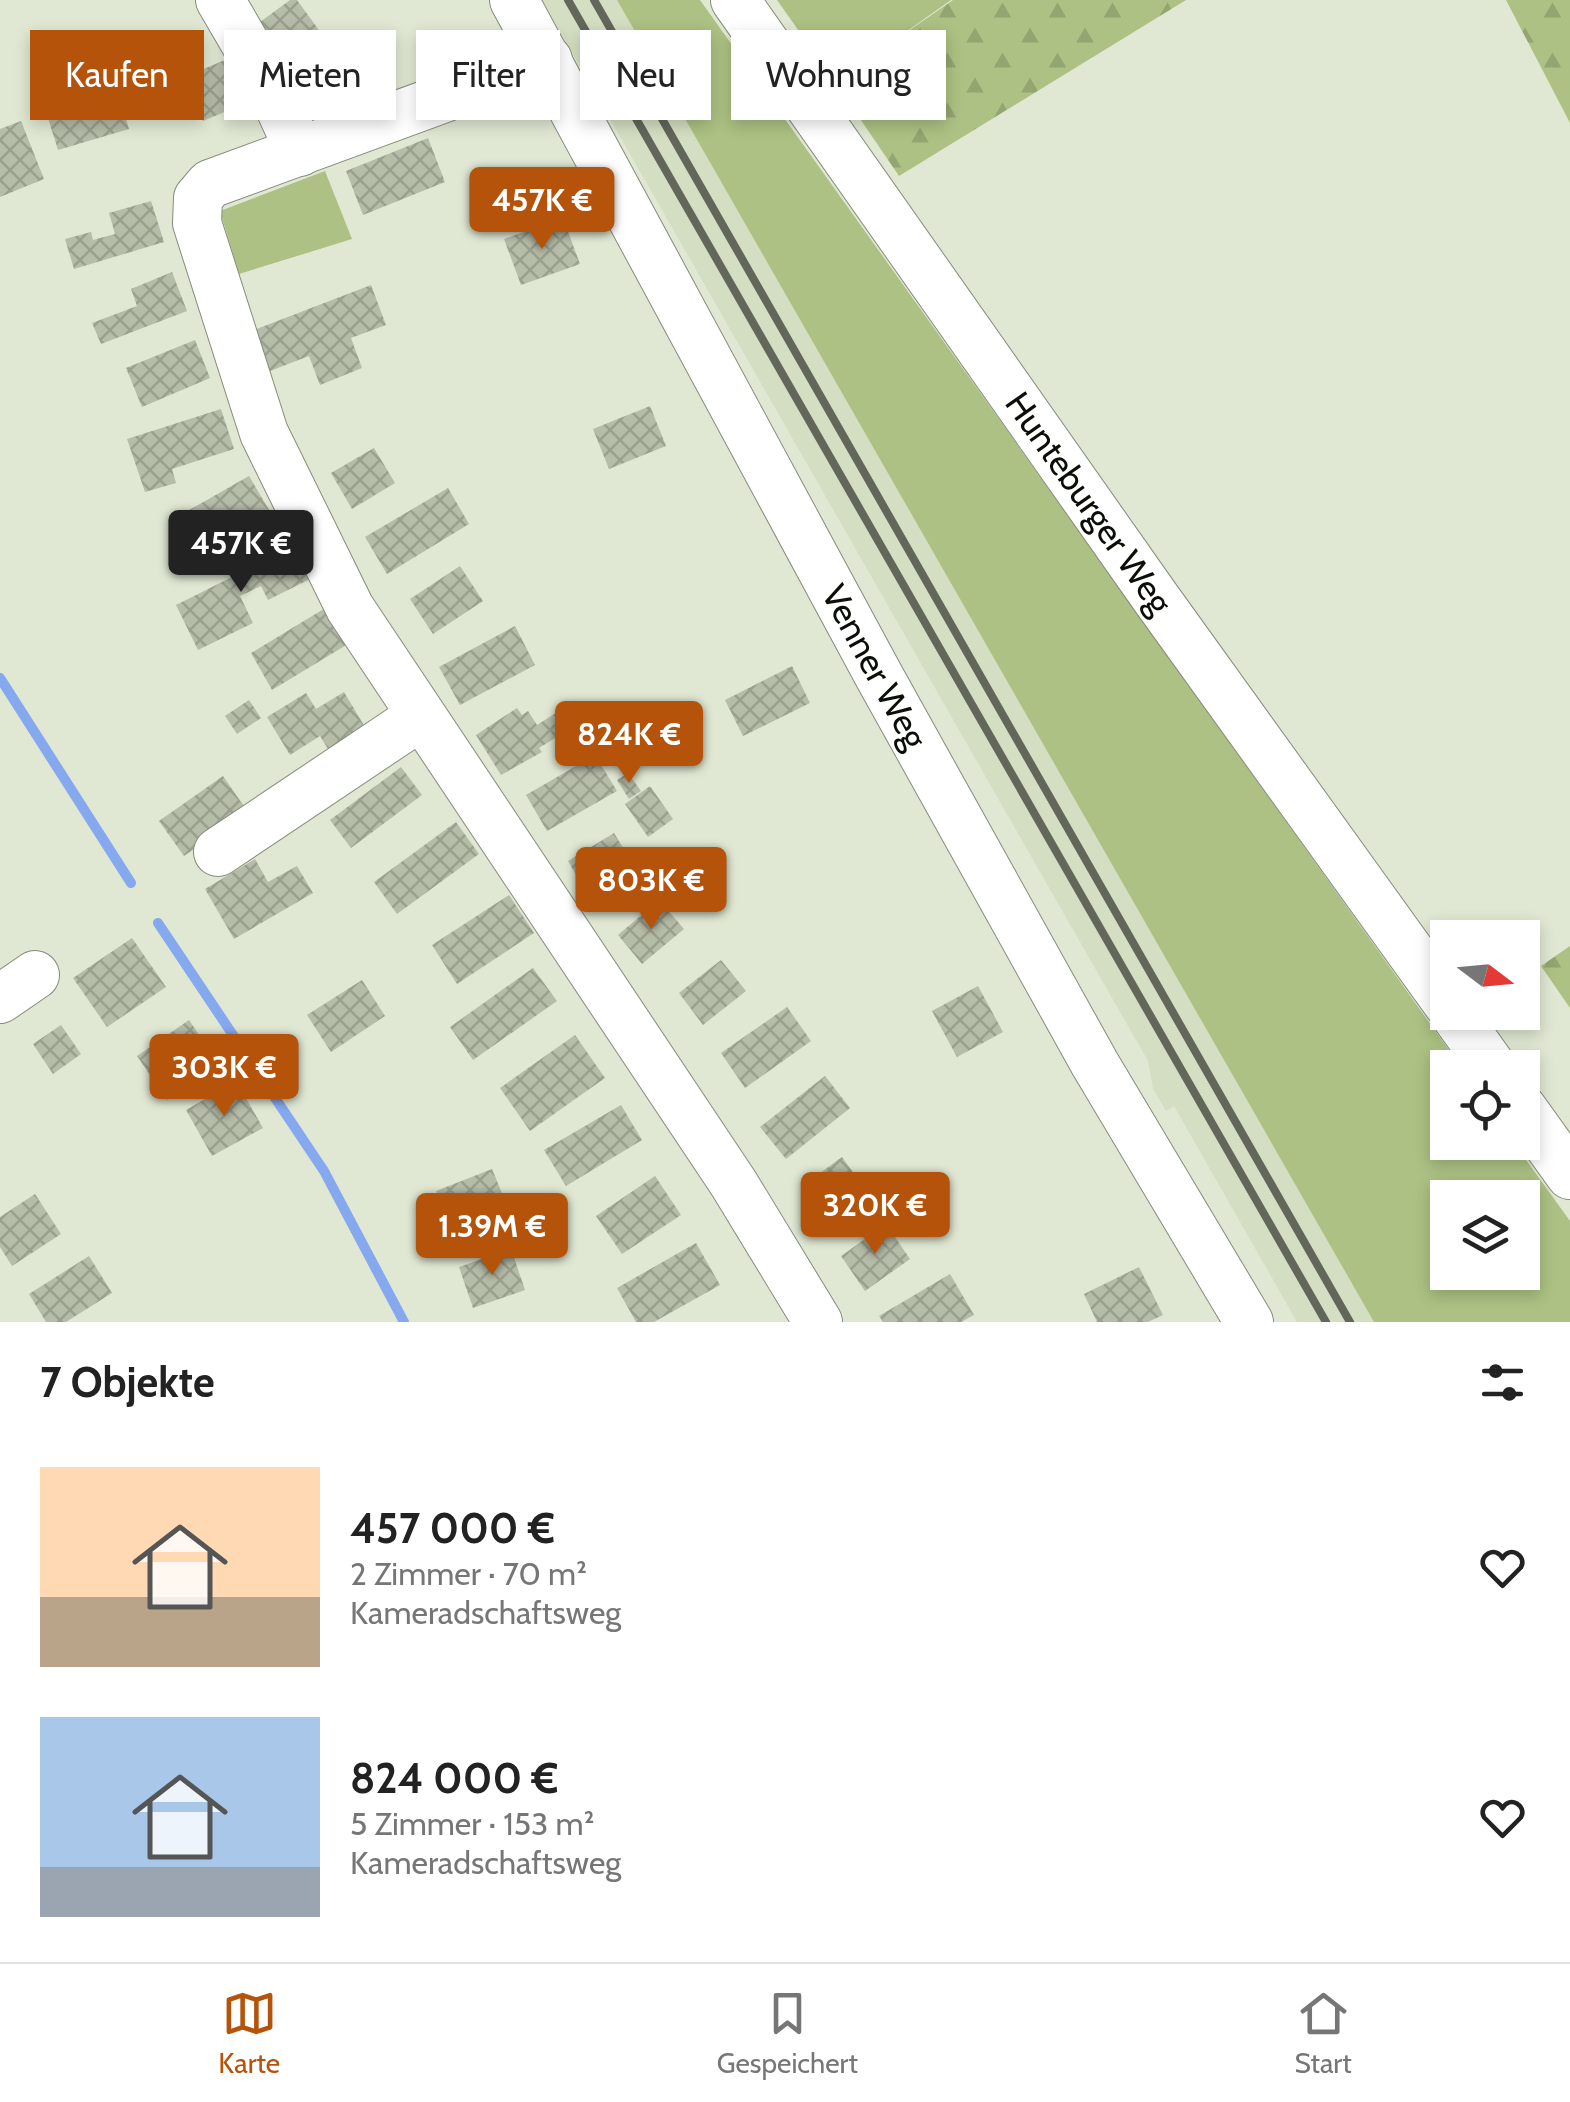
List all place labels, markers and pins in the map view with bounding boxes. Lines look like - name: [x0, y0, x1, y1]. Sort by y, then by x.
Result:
- pin: 457K €: [461, 167, 623, 252]
- pin: 457K €: [160, 510, 322, 595]
- pin: 824K €: [548, 701, 710, 786]
- pin: 803K €: [570, 847, 732, 932]
- pin: 303K €: [143, 1034, 305, 1119]
- pin: 320K €: [794, 1172, 956, 1257]
- pin: 1.39M €: [400, 1193, 584, 1278]

